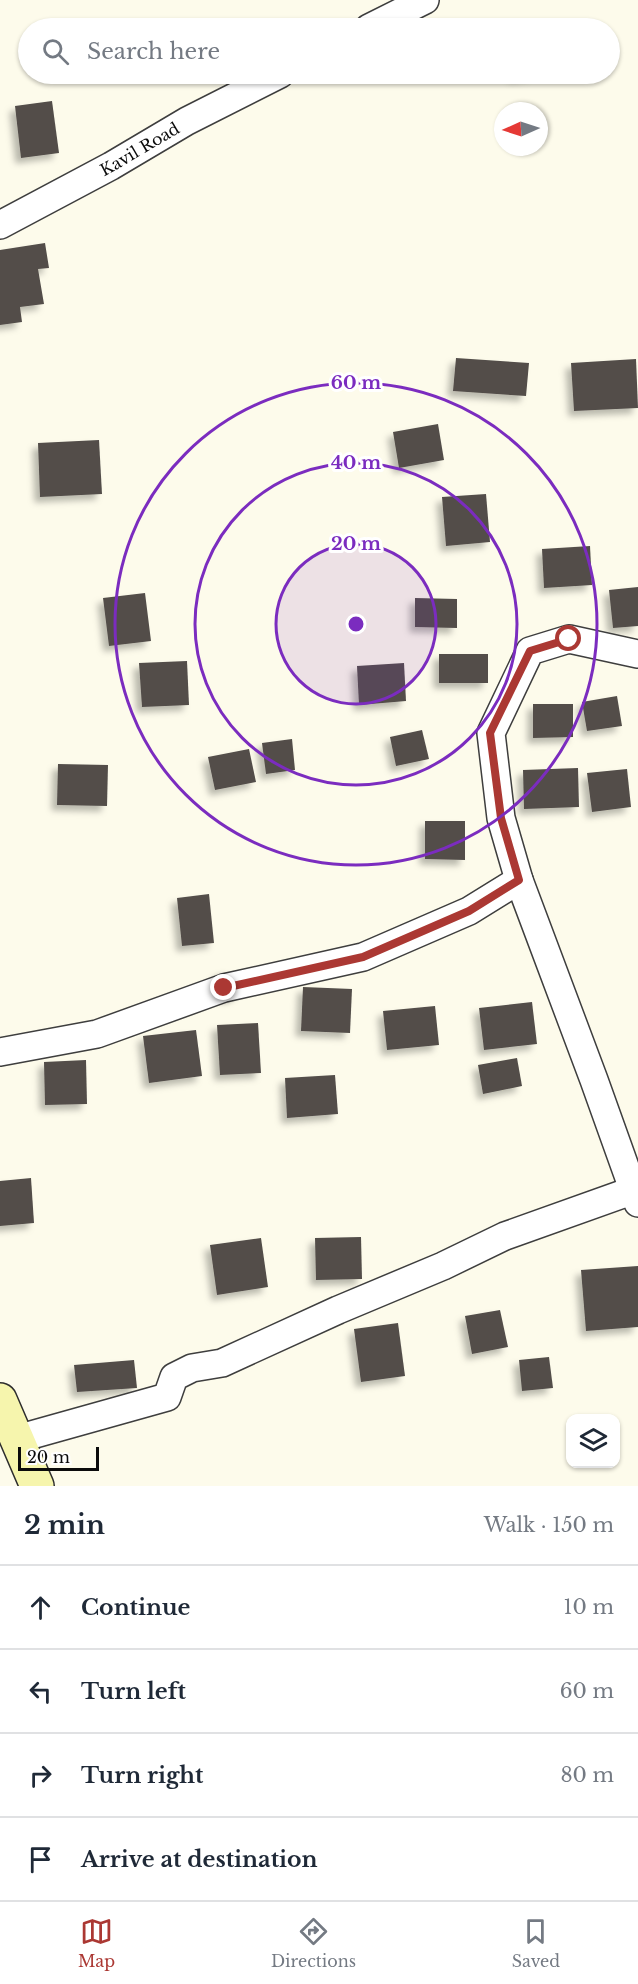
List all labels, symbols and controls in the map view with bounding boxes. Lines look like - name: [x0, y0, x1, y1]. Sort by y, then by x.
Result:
- search box: [18, 18, 620, 84]
- icon: search: [39, 35, 72, 68]
- text: Search here: [87, 38, 220, 65]
- north arrow: [494, 102, 548, 156]
- street label: Kavil Road: [97, 118, 183, 180]
- text: 60 m: [331, 372, 381, 394]
- text: 40 m: [331, 452, 381, 474]
- text: 20 m: [331, 533, 381, 555]
- centre of rings: [346, 614, 366, 634]
- route start: [555, 625, 581, 651]
- route end: [210, 974, 236, 1000]
- map controls: [566, 1414, 620, 1468]
- button: layers: [566, 1414, 620, 1468]
- scale bar: [18, 1444, 99, 1472]
- text: 20 m: [27, 1447, 70, 1467]
- text: 2 min: [24, 1509, 105, 1541]
- text: Walk · 150 m: [484, 1513, 614, 1537]
- icon: ahead: [24, 1591, 57, 1624]
- text: Continue: [81, 1594, 190, 1621]
- text: 10 m: [564, 1595, 614, 1619]
- icon: left: [24, 1675, 57, 1708]
- text: Turn left: [81, 1678, 186, 1705]
- text: 60 m: [560, 1679, 614, 1703]
- icon: right: [24, 1759, 57, 1792]
- text: Turn right: [81, 1762, 203, 1789]
- text: 80 m: [560, 1763, 614, 1787]
- icon: arrive: [24, 1843, 57, 1876]
- text: Arrive at destination: [81, 1846, 318, 1873]
- tab: Map: [78, 1915, 115, 1971]
- tab: Directions: [271, 1915, 356, 1971]
- tab: Saved: [512, 1915, 560, 1971]

